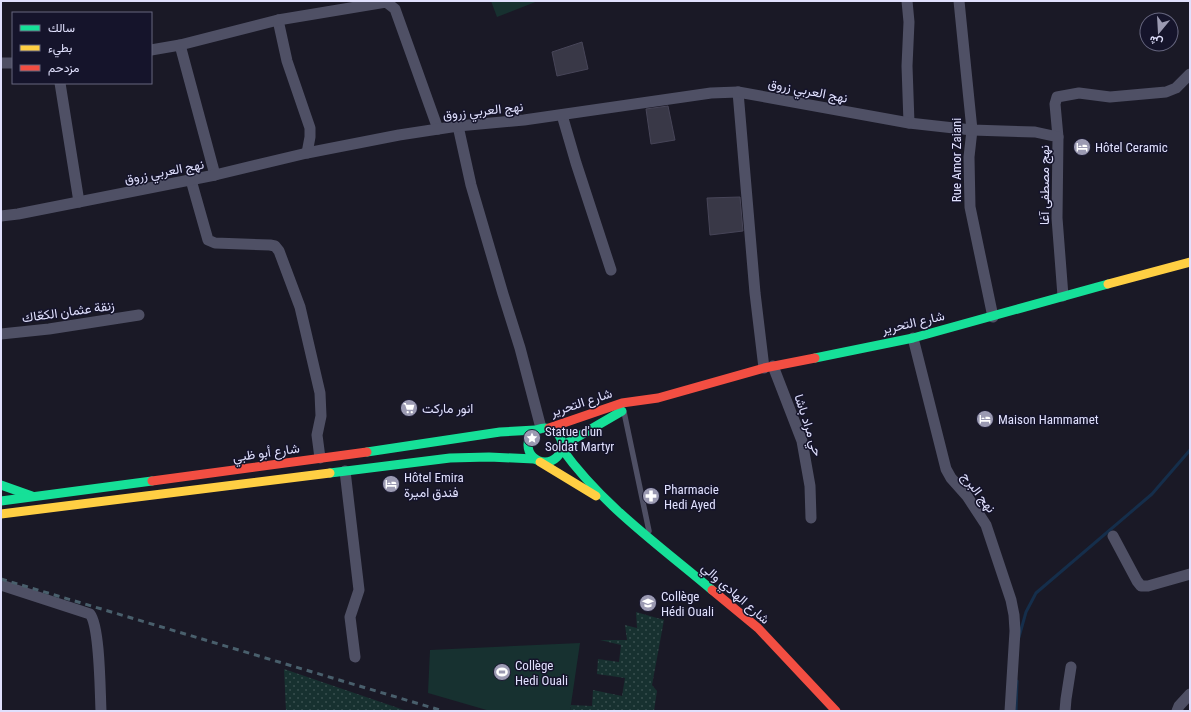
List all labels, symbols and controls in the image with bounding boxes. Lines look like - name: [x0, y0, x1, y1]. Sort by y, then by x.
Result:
- legend: [12, 12, 152, 84]
- north arrow: [1139, 12, 1179, 52]
- text: سالك: [48, 21, 75, 35]
- text: ش: [1148, 33, 1164, 49]
- text: بطيء: [48, 41, 72, 58]
- text: مزدحم: [48, 61, 79, 76]
- street label: نهج العربي زروق: [766, 75, 849, 109]
- street label: نهج العربي زروق: [442, 99, 525, 125]
- street label: Rue Amor Zaiani: [949, 118, 964, 202]
- hotel icon: Hôtel Ceramic: [1072, 137, 1092, 157]
- place label: Hôtel Ceramic: [1095, 140, 1168, 155]
- street label: نهج مصطفى آغا: [1037, 145, 1054, 225]
- street label: نهج العربي زروق: [123, 156, 206, 190]
- street label: زنقة عثمان الكعّاك: [21, 298, 115, 326]
- street label: شارع التحرير: [879, 308, 946, 339]
- street label: شارع التحرير: [547, 385, 615, 422]
- street label: حي مراد باشا: [789, 392, 826, 459]
- supermarket icon: انور ماركت: [399, 398, 419, 418]
- place label: انور ماركت: [422, 401, 473, 417]
- hotel icon: Maison Hammamet: [975, 409, 995, 429]
- place label: Maison Hammamet: [998, 412, 1099, 427]
- place label: Statue d'un Soldat Martyr: [545, 424, 614, 454]
- place icon: Statue d'un Soldat Martyr: [522, 428, 542, 448]
- street label: شارع أبو ظبي: [232, 440, 301, 468]
- street label: نهج البرج: [957, 469, 999, 517]
- place label: Hôtel Emira فندق اميرة: [404, 470, 464, 501]
- hotel icon: Hôtel Emira فندق اميرة: [381, 474, 401, 494]
- place label: Pharmacie Hedi Ayed: [664, 482, 719, 512]
- pharmacy icon: Pharmacie Hedi Ayed: [641, 486, 661, 506]
- street label: شارع الهادي والي: [697, 560, 773, 629]
- place label: Collège Hédi Ouali: [661, 589, 714, 619]
- school or university icon: Collège Hédi Ouali: [638, 593, 658, 613]
- place label: Collège Hedi Ouali: [515, 658, 568, 688]
- sports icon: Collège Hedi Ouali: [492, 662, 512, 682]

